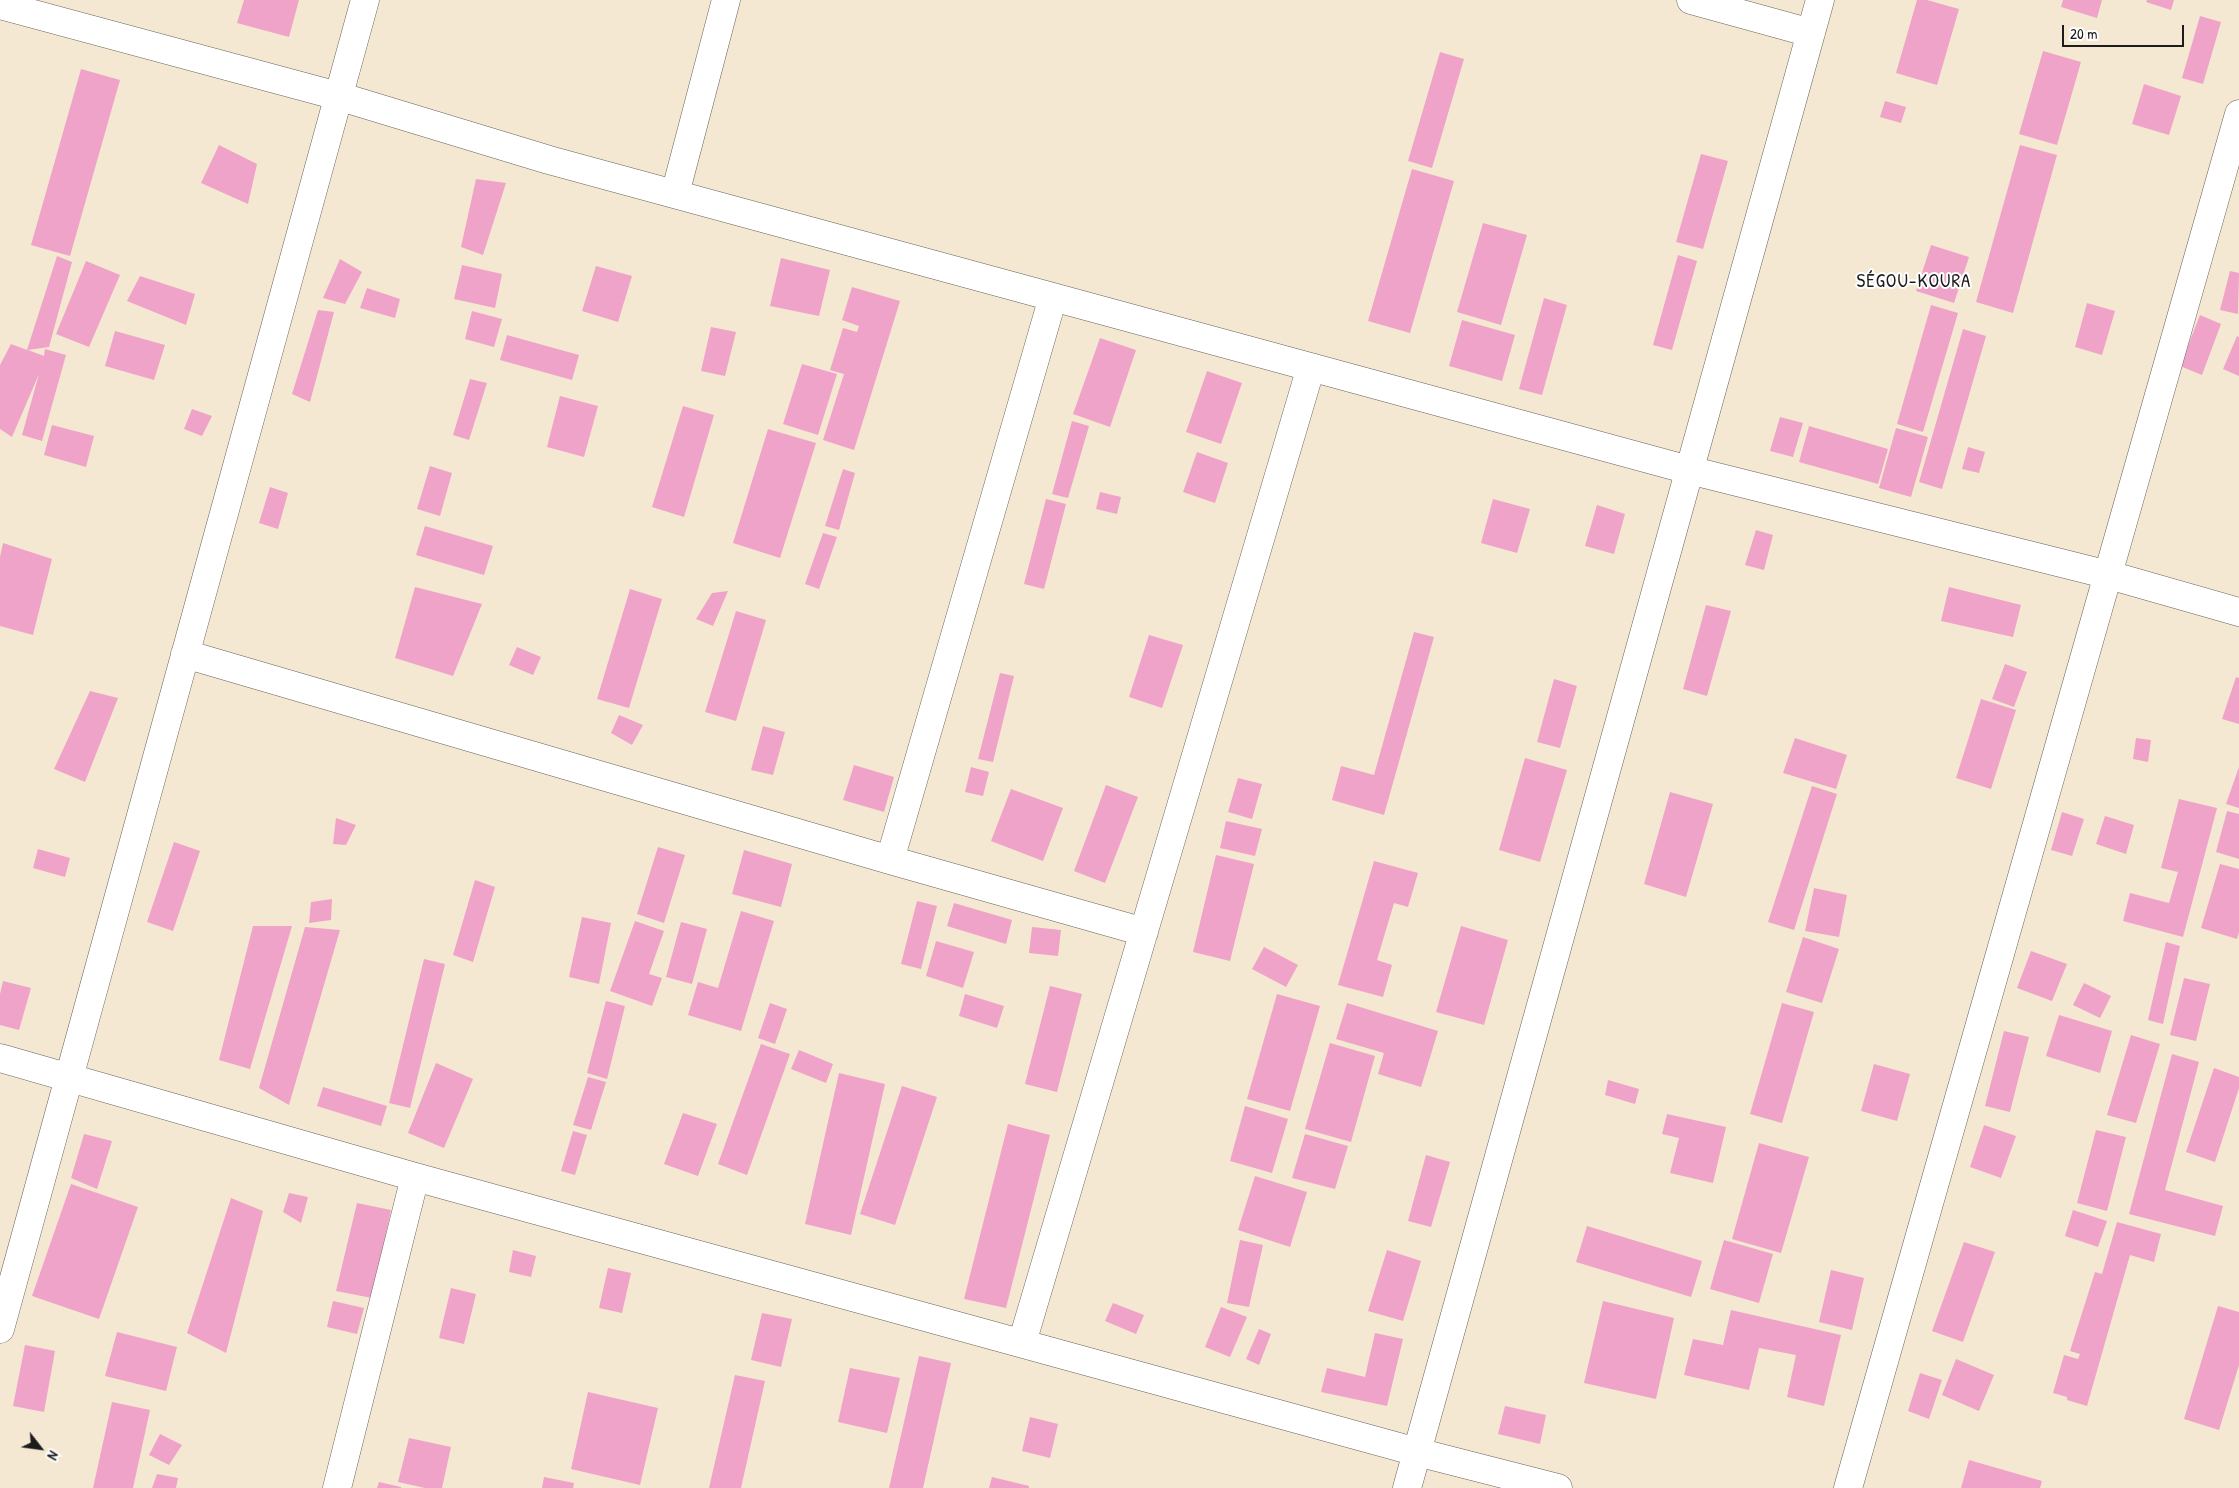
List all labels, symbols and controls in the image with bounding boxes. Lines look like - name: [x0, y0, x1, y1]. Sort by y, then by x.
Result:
- scale bar: [2064, 15, 2186, 47]
- text: 20 m: [2070, 23, 2097, 44]
- district label: SÉGOU-KOURA: [1855, 271, 1973, 293]
- north arrow: [15, 1423, 65, 1473]
- text: N: [43, 1448, 64, 1464]

